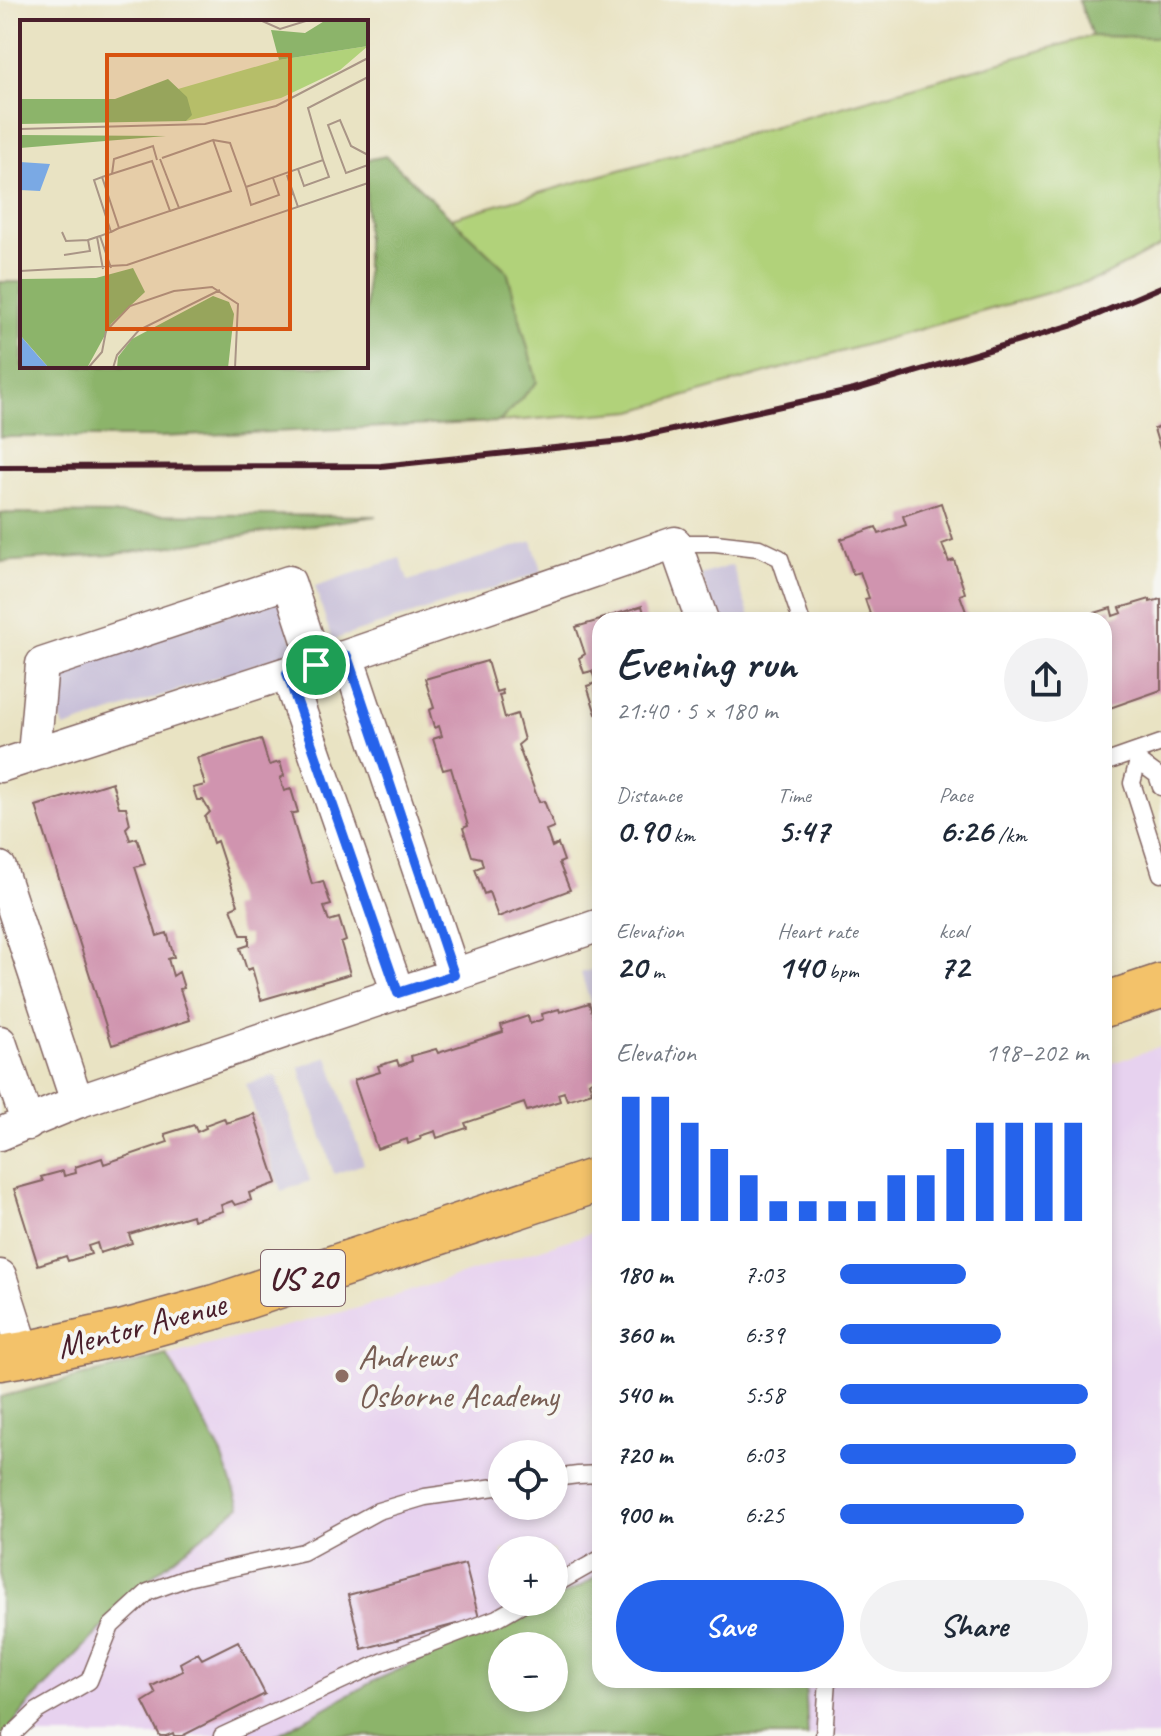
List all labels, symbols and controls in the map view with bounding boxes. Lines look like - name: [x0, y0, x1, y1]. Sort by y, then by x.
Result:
- inset map: [20, 20, 368, 368]
- pin: [282, 631, 350, 699]
- text: Evening run: [616, 636, 796, 691]
- button: share: [1004, 638, 1088, 722]
- icon: arrive: [294, 643, 338, 687]
- text: 21:40 · 5 × 180 m: [616, 694, 777, 727]
- text: Distance: [616, 781, 682, 809]
- text: Time: [777, 781, 811, 809]
- text: Pace: [939, 781, 973, 809]
- text: 0.90: [616, 809, 668, 852]
- text: 5:47: [777, 809, 829, 852]
- text: 6:26: [939, 809, 993, 852]
- text: km: [668, 821, 695, 849]
- text: /km: [993, 821, 1027, 849]
- text: Elevation: [616, 917, 684, 945]
- text: Heart rate: [777, 917, 858, 945]
- text: kcal: [939, 917, 968, 945]
- text: 20: [616, 945, 647, 988]
- text: 140: [777, 945, 823, 988]
- text: 72: [939, 945, 969, 988]
- text: m: [647, 957, 664, 985]
- text: bpm: [823, 957, 859, 985]
- text: Elevation: [616, 1036, 696, 1069]
- text: 198–202 m: [985, 1036, 1088, 1069]
- road number: US 20: [261, 1250, 345, 1306]
- text: 180 m: [616, 1258, 672, 1291]
- text: 7:03: [744, 1258, 784, 1291]
- street label: Mentor Avenue: [52, 1281, 232, 1368]
- text: 360 m: [616, 1318, 673, 1351]
- text: 6:39: [744, 1318, 784, 1351]
- place label: Andrews Osborne Academy: [358, 1335, 561, 1417]
- marker: Andrews Osborne Academy: [333, 1367, 351, 1385]
- text: 540 m: [616, 1378, 672, 1411]
- text: 5:58: [744, 1378, 784, 1411]
- text: 720 m: [616, 1438, 672, 1471]
- text: 6:03: [744, 1438, 784, 1471]
- map controls: [488, 1440, 568, 1712]
- button: locate: [488, 1440, 568, 1520]
- text: 900 m: [616, 1498, 672, 1531]
- text: 6:25: [744, 1498, 784, 1531]
- button: +: [488, 1536, 568, 1616]
- button: Save: [616, 1580, 844, 1672]
- button: Share: [860, 1580, 1088, 1672]
- button: −: [488, 1632, 568, 1712]

